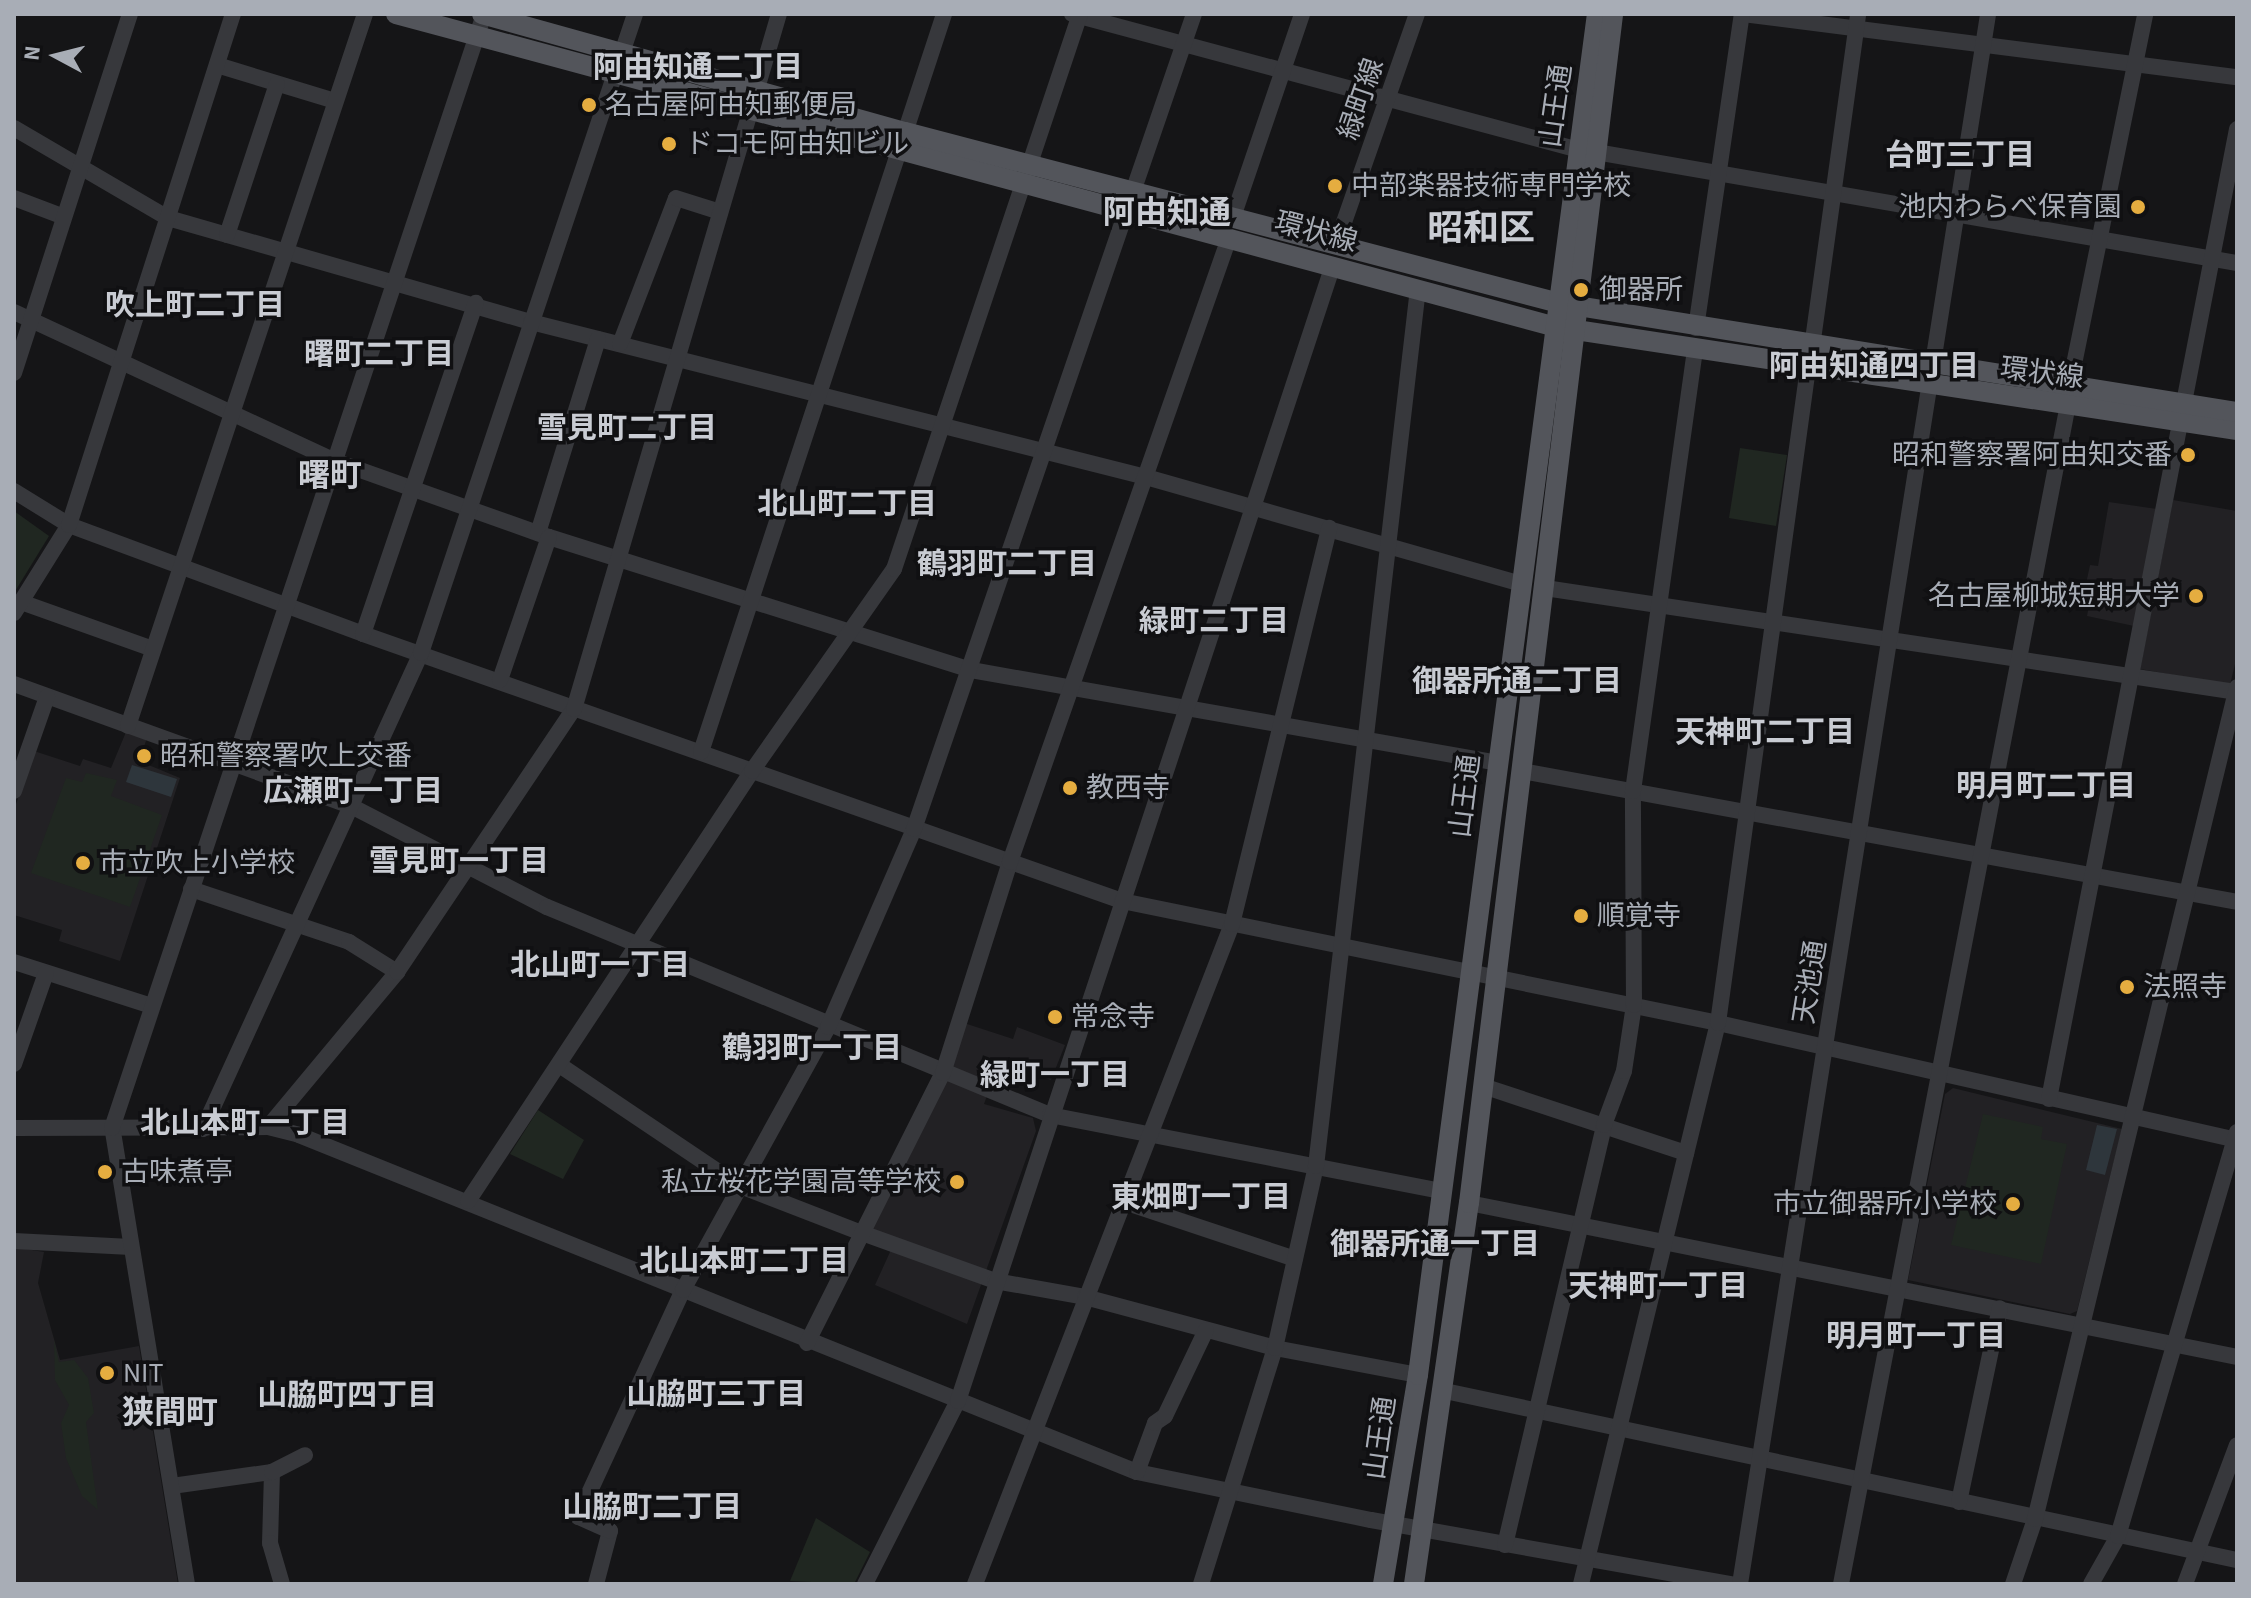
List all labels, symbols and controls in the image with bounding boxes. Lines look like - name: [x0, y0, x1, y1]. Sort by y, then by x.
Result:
- north arrow: [16, 16, 96, 96]
- text: N: [15, 44, 49, 62]
- district label: 阿由知通二丁目: [593, 50, 803, 86]
- street label: 緑町線: [1331, 54, 1391, 144]
- street label: 山王通: [1534, 62, 1578, 150]
- place label: 名古屋阿由知郵便局: [605, 88, 857, 122]
- marker: 名古屋阿由知郵便局: [580, 96, 598, 114]
- place label: ドコモ阿由知ビル: [685, 127, 909, 161]
- marker: ドコモ阿由知ビル: [660, 135, 678, 153]
- district label: 台町三丁目: [1885, 138, 2035, 174]
- place label: 中部楽器技術専門学校: [1351, 169, 1631, 203]
- marker: 中部楽器技術専門学校: [1326, 177, 1344, 195]
- place label: 池内わらべ保育園: [1898, 190, 2122, 224]
- district label: 阿由知通: [1103, 194, 1231, 232]
- marker: 池内わらべ保育園: [2129, 198, 2147, 216]
- street label: 環状線: [1271, 205, 1361, 259]
- district label: 昭和区: [1427, 207, 1535, 251]
- place label: 御器所: [1599, 273, 1683, 307]
- marker: 御器所: [1570, 279, 1592, 301]
- district label: 吹上町二丁目: [105, 288, 285, 324]
- district label: 曙町二丁目: [304, 337, 454, 373]
- district label: 阿由知通四丁目: [1769, 349, 1979, 385]
- street label: 環状線: [1998, 351, 2086, 395]
- district label: 雪見町二丁目: [537, 411, 717, 447]
- place label: 昭和警察署阿由知交番: [1892, 438, 2172, 472]
- marker: 昭和警察署阿由知交番: [2179, 446, 2197, 464]
- district label: 曙町: [298, 457, 362, 495]
- district label: 北山町二丁目: [757, 487, 937, 523]
- district label: 鶴羽町二丁目: [917, 547, 1097, 583]
- place label: 名古屋柳城短期大学: [1928, 579, 2180, 613]
- marker: 名古屋柳城短期大学: [2187, 587, 2205, 605]
- district label: 緑町二丁目: [1139, 604, 1289, 640]
- district label: 御器所通二丁目: [1412, 664, 1622, 700]
- district label: 天神町二丁目: [1675, 715, 1855, 751]
- place label: 昭和警察署吹上交番: [160, 739, 412, 773]
- marker: 昭和警察署吹上交番: [135, 747, 153, 765]
- street label: 山王通: [1443, 752, 1487, 840]
- district label: 明月町二丁目: [1956, 769, 2136, 805]
- place label: 教西寺: [1086, 771, 1170, 805]
- district label: 広瀬町一丁目: [263, 774, 443, 810]
- marker: 教西寺: [1061, 779, 1079, 797]
- district label: 雪見町一丁目: [369, 844, 549, 880]
- place label: 市立吹上小学校: [99, 846, 295, 880]
- marker: 市立吹上小学校: [74, 854, 92, 872]
- place label: 順覚寺: [1597, 899, 1681, 933]
- marker: 順覚寺: [1572, 907, 1590, 925]
- street label: 天池通: [1787, 938, 1833, 1026]
- district label: 北山町一丁目: [510, 948, 690, 984]
- place label: 法照寺: [2143, 970, 2227, 1004]
- marker: 法照寺: [2118, 978, 2136, 996]
- place label: 常念寺: [1071, 1000, 1155, 1034]
- marker: 常念寺: [1046, 1008, 1064, 1026]
- district label: 鶴羽町一丁目: [722, 1031, 902, 1067]
- district label: 緑町一丁目: [980, 1058, 1130, 1094]
- district label: 北山本町一丁目: [140, 1106, 350, 1142]
- place label: 古味煮亭: [121, 1155, 233, 1189]
- marker: 古味煮亭: [96, 1163, 114, 1181]
- place label: 私立桜花学園高等学校: [661, 1165, 941, 1199]
- marker: 私立桜花学園高等学校: [948, 1173, 966, 1191]
- district label: 東畑町一丁目: [1111, 1180, 1291, 1216]
- place label: 市立御器所小学校: [1773, 1187, 1997, 1221]
- marker: 市立御器所小学校: [2004, 1195, 2022, 1213]
- district label: 御器所通一丁目: [1330, 1227, 1540, 1263]
- district label: 北山本町二丁目: [639, 1244, 849, 1280]
- district label: 天神町一丁目: [1568, 1269, 1748, 1305]
- district label: 明月町一丁目: [1826, 1319, 2006, 1355]
- place label: NIT: [123, 1356, 163, 1390]
- marker: NIT: [98, 1364, 116, 1382]
- district label: 山脇町三丁目: [626, 1377, 806, 1413]
- district label: 山脇町四丁目: [257, 1378, 437, 1414]
- district label: 狭間町: [122, 1394, 218, 1432]
- street label: 山王通: [1358, 1394, 1402, 1482]
- district label: 山脇町二丁目: [562, 1490, 742, 1526]

